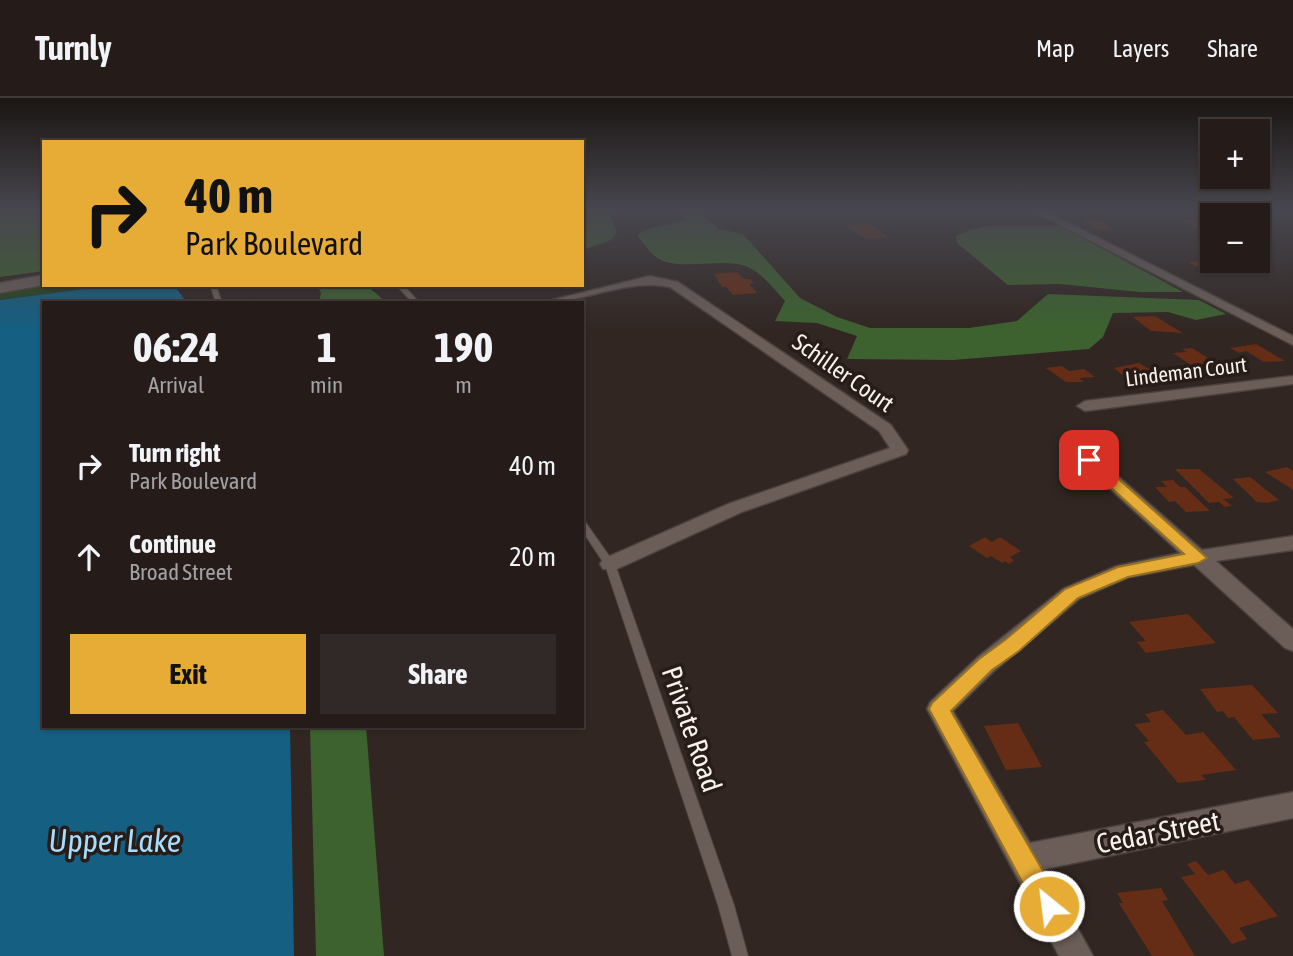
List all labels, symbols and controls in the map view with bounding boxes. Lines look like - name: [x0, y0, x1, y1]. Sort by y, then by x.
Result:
- text: Turnly: [35, 29, 112, 67]
- text: Map: [1036, 35, 1075, 62]
- text: Layers: [1113, 35, 1169, 62]
- text: Share: [1207, 35, 1258, 62]
- map controls: [1200, 119, 1270, 273]
- button: +: [1200, 119, 1270, 189]
- text: 40 m: [185, 167, 273, 223]
- icon: right: [70, 168, 161, 259]
- button: −: [1200, 203, 1270, 273]
- text: Park Boulevard: [185, 225, 363, 262]
- text: 06:24: [133, 323, 219, 371]
- text: 1: [317, 323, 336, 371]
- text: 190: [434, 323, 493, 371]
- street label: Schiller Court: [788, 328, 899, 417]
- street label: Lindeman Court: [1124, 352, 1248, 390]
- text: Arrival: [148, 372, 204, 398]
- text: min: [310, 372, 343, 398]
- text: m: [455, 372, 472, 398]
- pin: [1059, 430, 1119, 490]
- text: Turn right: [129, 438, 220, 468]
- icon: arrive: [1070, 441, 1108, 479]
- icon: right: [70, 447, 108, 485]
- text: 40 m: [509, 451, 556, 481]
- text: Park Boulevard: [129, 468, 257, 494]
- text: Continue: [129, 529, 216, 559]
- icon: ahead: [70, 538, 108, 576]
- text: 20 m: [509, 542, 556, 572]
- text: Broad Street: [129, 559, 233, 585]
- button: Exit: [70, 634, 306, 714]
- button: Share: [320, 634, 556, 714]
- street label: Private Road: [656, 662, 728, 796]
- street label: Cedar Street: [1094, 804, 1222, 860]
- water label: Upper Lake: [49, 822, 181, 859]
- position arrow: [1012, 869, 1086, 943]

